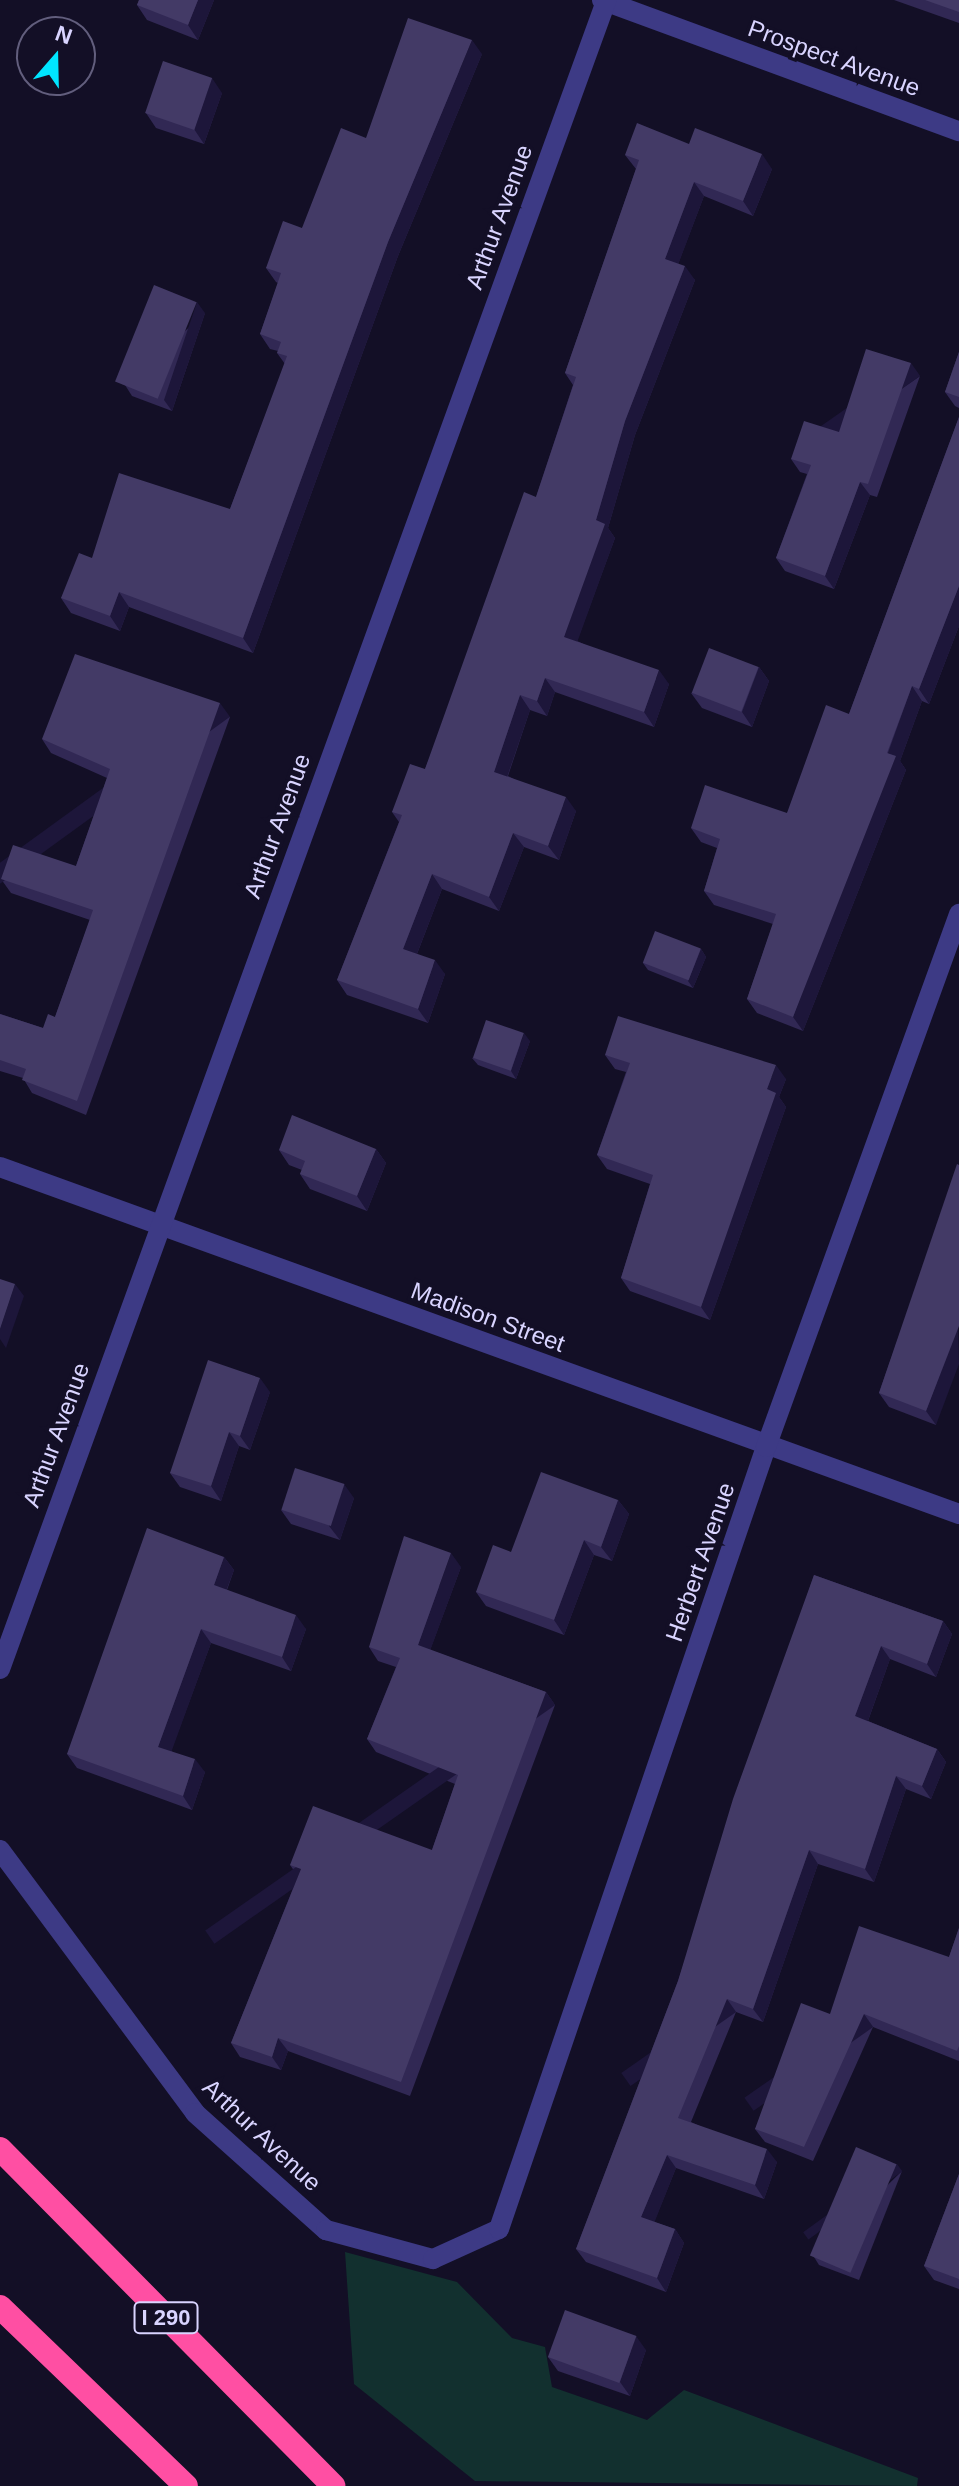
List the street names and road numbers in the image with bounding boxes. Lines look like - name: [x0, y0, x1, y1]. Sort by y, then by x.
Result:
- street label: Prospect Avenue: [743, 13, 925, 103]
- street label: Arthur Avenue: [459, 140, 539, 294]
- street label: Arthur Avenue: [237, 749, 317, 903]
- street label: Madison Street: [407, 1276, 569, 1358]
- street label: Arthur Avenue: [16, 1358, 96, 1512]
- street label: Herbert Avenue: [659, 1478, 741, 1646]
- street label: Arthur Avenue: [196, 2072, 328, 2198]
- road number: I 290: [132, 2300, 200, 2336]

